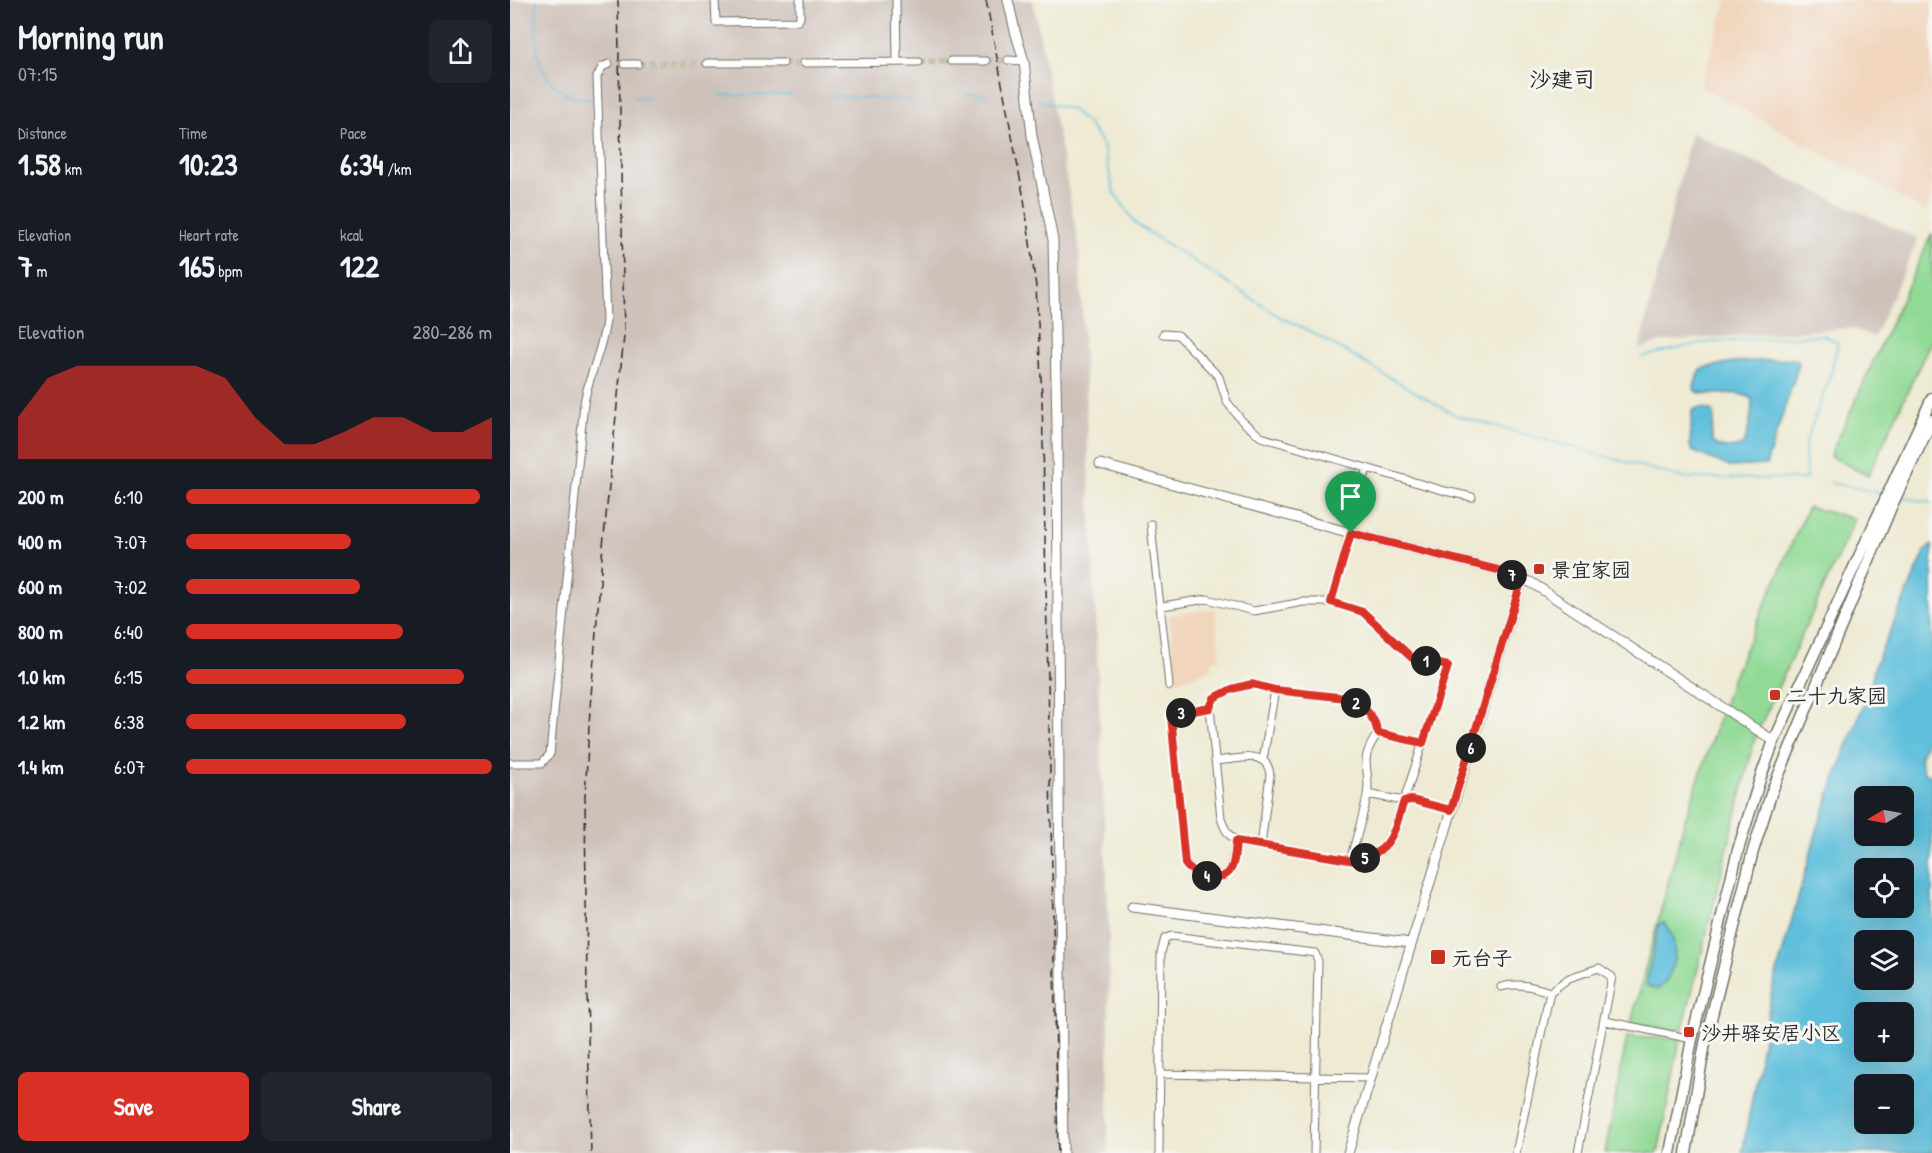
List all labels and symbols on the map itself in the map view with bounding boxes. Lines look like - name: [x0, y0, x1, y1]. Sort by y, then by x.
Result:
- district label: 沙建司: [1529, 64, 1595, 94]
- pin: [1325, 471, 1376, 533]
- place label: 景宜家园: [1551, 556, 1631, 583]
- pin: 7: [1497, 560, 1527, 590]
- marker: 景宜家园: [1532, 562, 1546, 576]
- pin: 1: [1411, 646, 1441, 676]
- place label: 二十九家园: [1787, 682, 1887, 709]
- pin: 2: [1341, 688, 1371, 718]
- marker: 二十九家园: [1768, 688, 1782, 702]
- pin: 3: [1166, 698, 1196, 728]
- pin: 6: [1456, 733, 1486, 763]
- north arrow: [1854, 786, 1914, 846]
- pin: 5: [1350, 843, 1380, 873]
- pin: 4: [1192, 861, 1222, 891]
- place label: 元台子: [1452, 944, 1512, 971]
- marker: 元台子: [1429, 948, 1447, 966]
- place label: 沙井驿安居小区: [1701, 1019, 1841, 1046]
- marker: 沙井驿安居小区: [1682, 1025, 1696, 1039]

